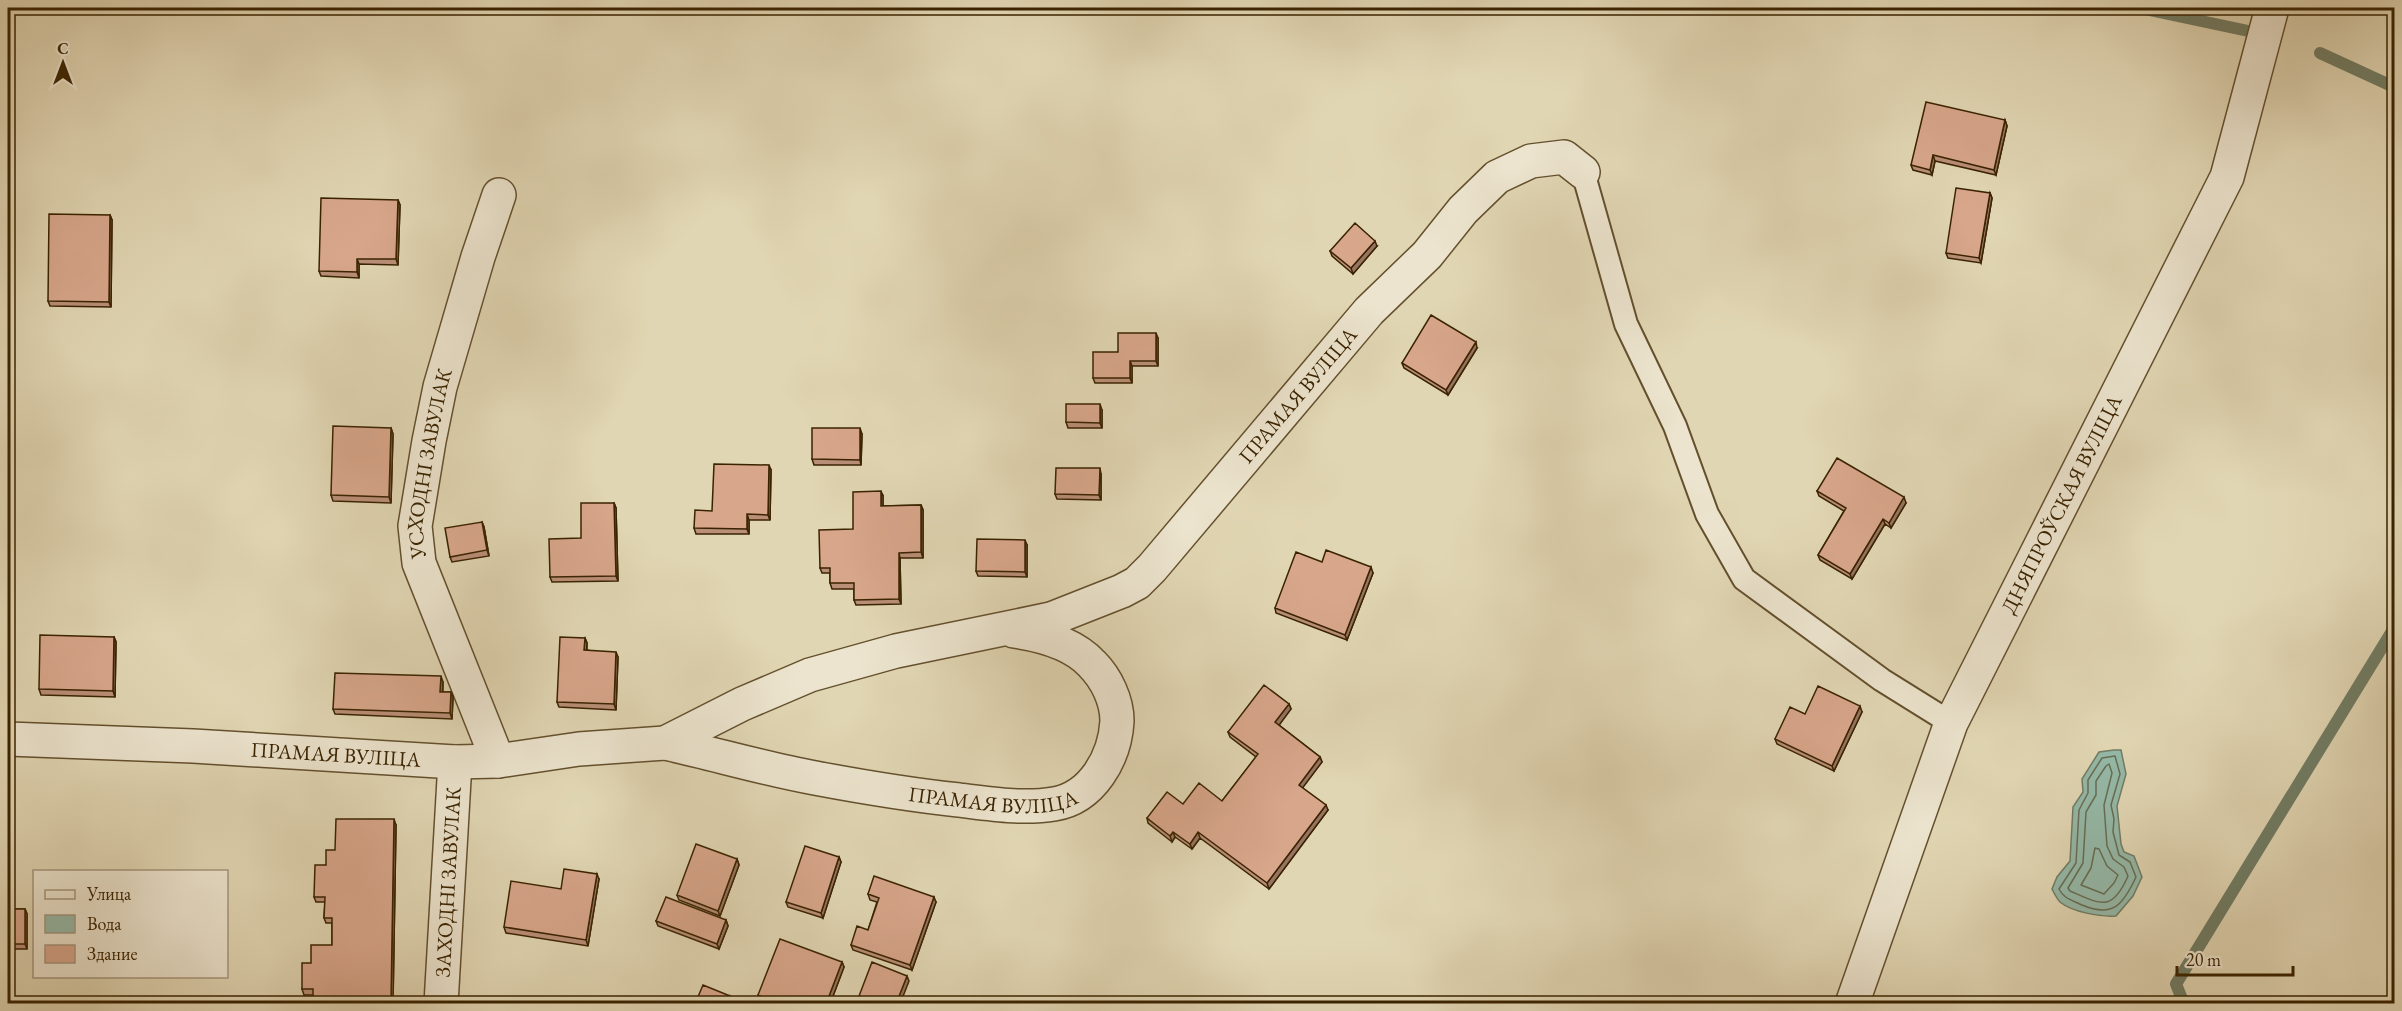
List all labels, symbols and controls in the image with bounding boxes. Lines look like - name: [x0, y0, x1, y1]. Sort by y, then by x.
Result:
- north arrow: [33, 33, 93, 93]
- text: С: [57, 38, 69, 59]
- street label: ПРАМАЯ ВУЛІЦА: [1232, 321, 1363, 469]
- street label: УСХОДНІ ЗАВУЛАК: [400, 365, 458, 561]
- street label: ДНЯПРОЎСКАЯ ВУЛІЦА: [1995, 390, 2128, 618]
- street label: ПРАМАЯ ВУЛІЦА: [250, 736, 422, 773]
- street label: ПРАМАЯ ВУЛІЦА: [907, 780, 1082, 819]
- street label: ЗАХОДНІ ЗАВУЛАК: [429, 786, 467, 978]
- legend: [33, 870, 228, 978]
- text: Улица: [86, 882, 132, 905]
- text: Вода: [87, 912, 122, 935]
- scale bar: [2177, 939, 2292, 977]
- text: Здание: [87, 942, 137, 965]
- text: 20 m: [2186, 948, 2221, 971]

